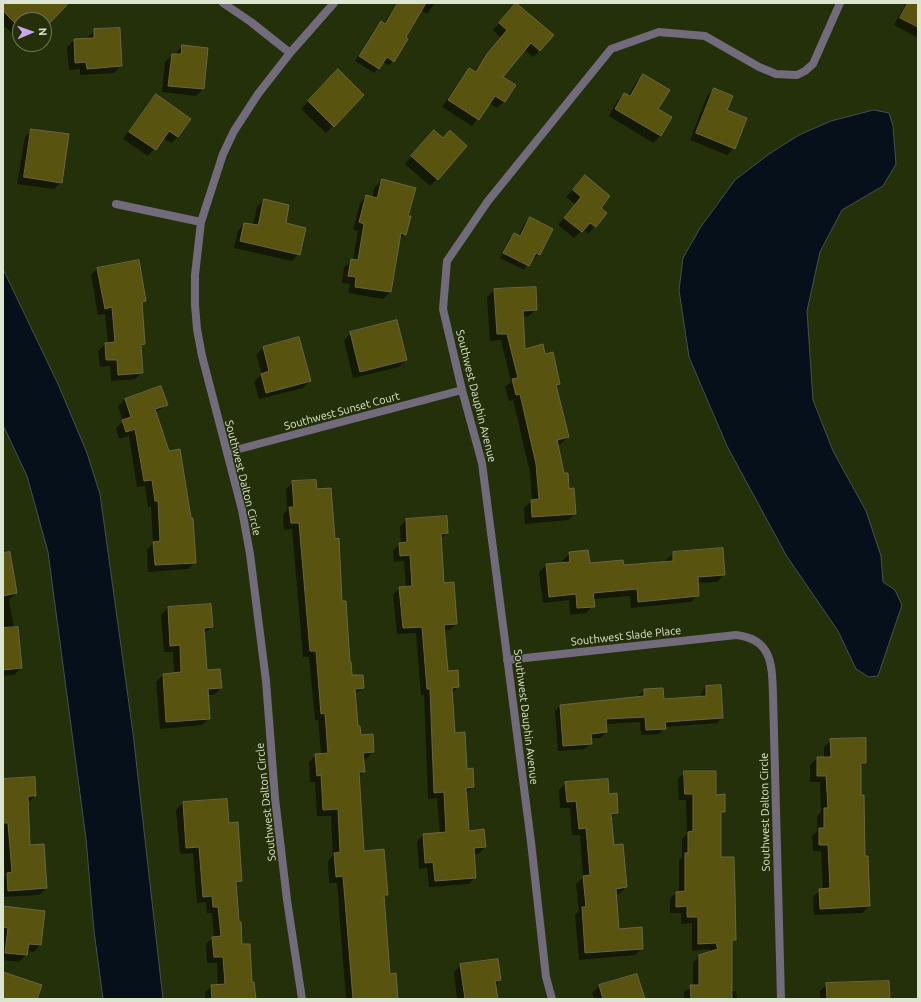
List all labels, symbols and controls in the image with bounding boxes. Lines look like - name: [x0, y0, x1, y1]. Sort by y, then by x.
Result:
- north arrow: [12, 12, 52, 52]
- text: N: [37, 27, 49, 36]
- street label: Southwest Dauphin Avenue: [453, 328, 499, 464]
- street label: Southwest Sunset Court: [283, 389, 401, 433]
- street label: Southwest Dalton Circle: [222, 419, 264, 537]
- street label: Southwest Slade Place: [570, 624, 682, 648]
- street label: Southwest Dauphin Avenue: [511, 649, 541, 785]
- street label: Southwest Dalton Circle: [253, 742, 279, 862]
- street label: Southwest Dalton Circle: [757, 753, 773, 871]

